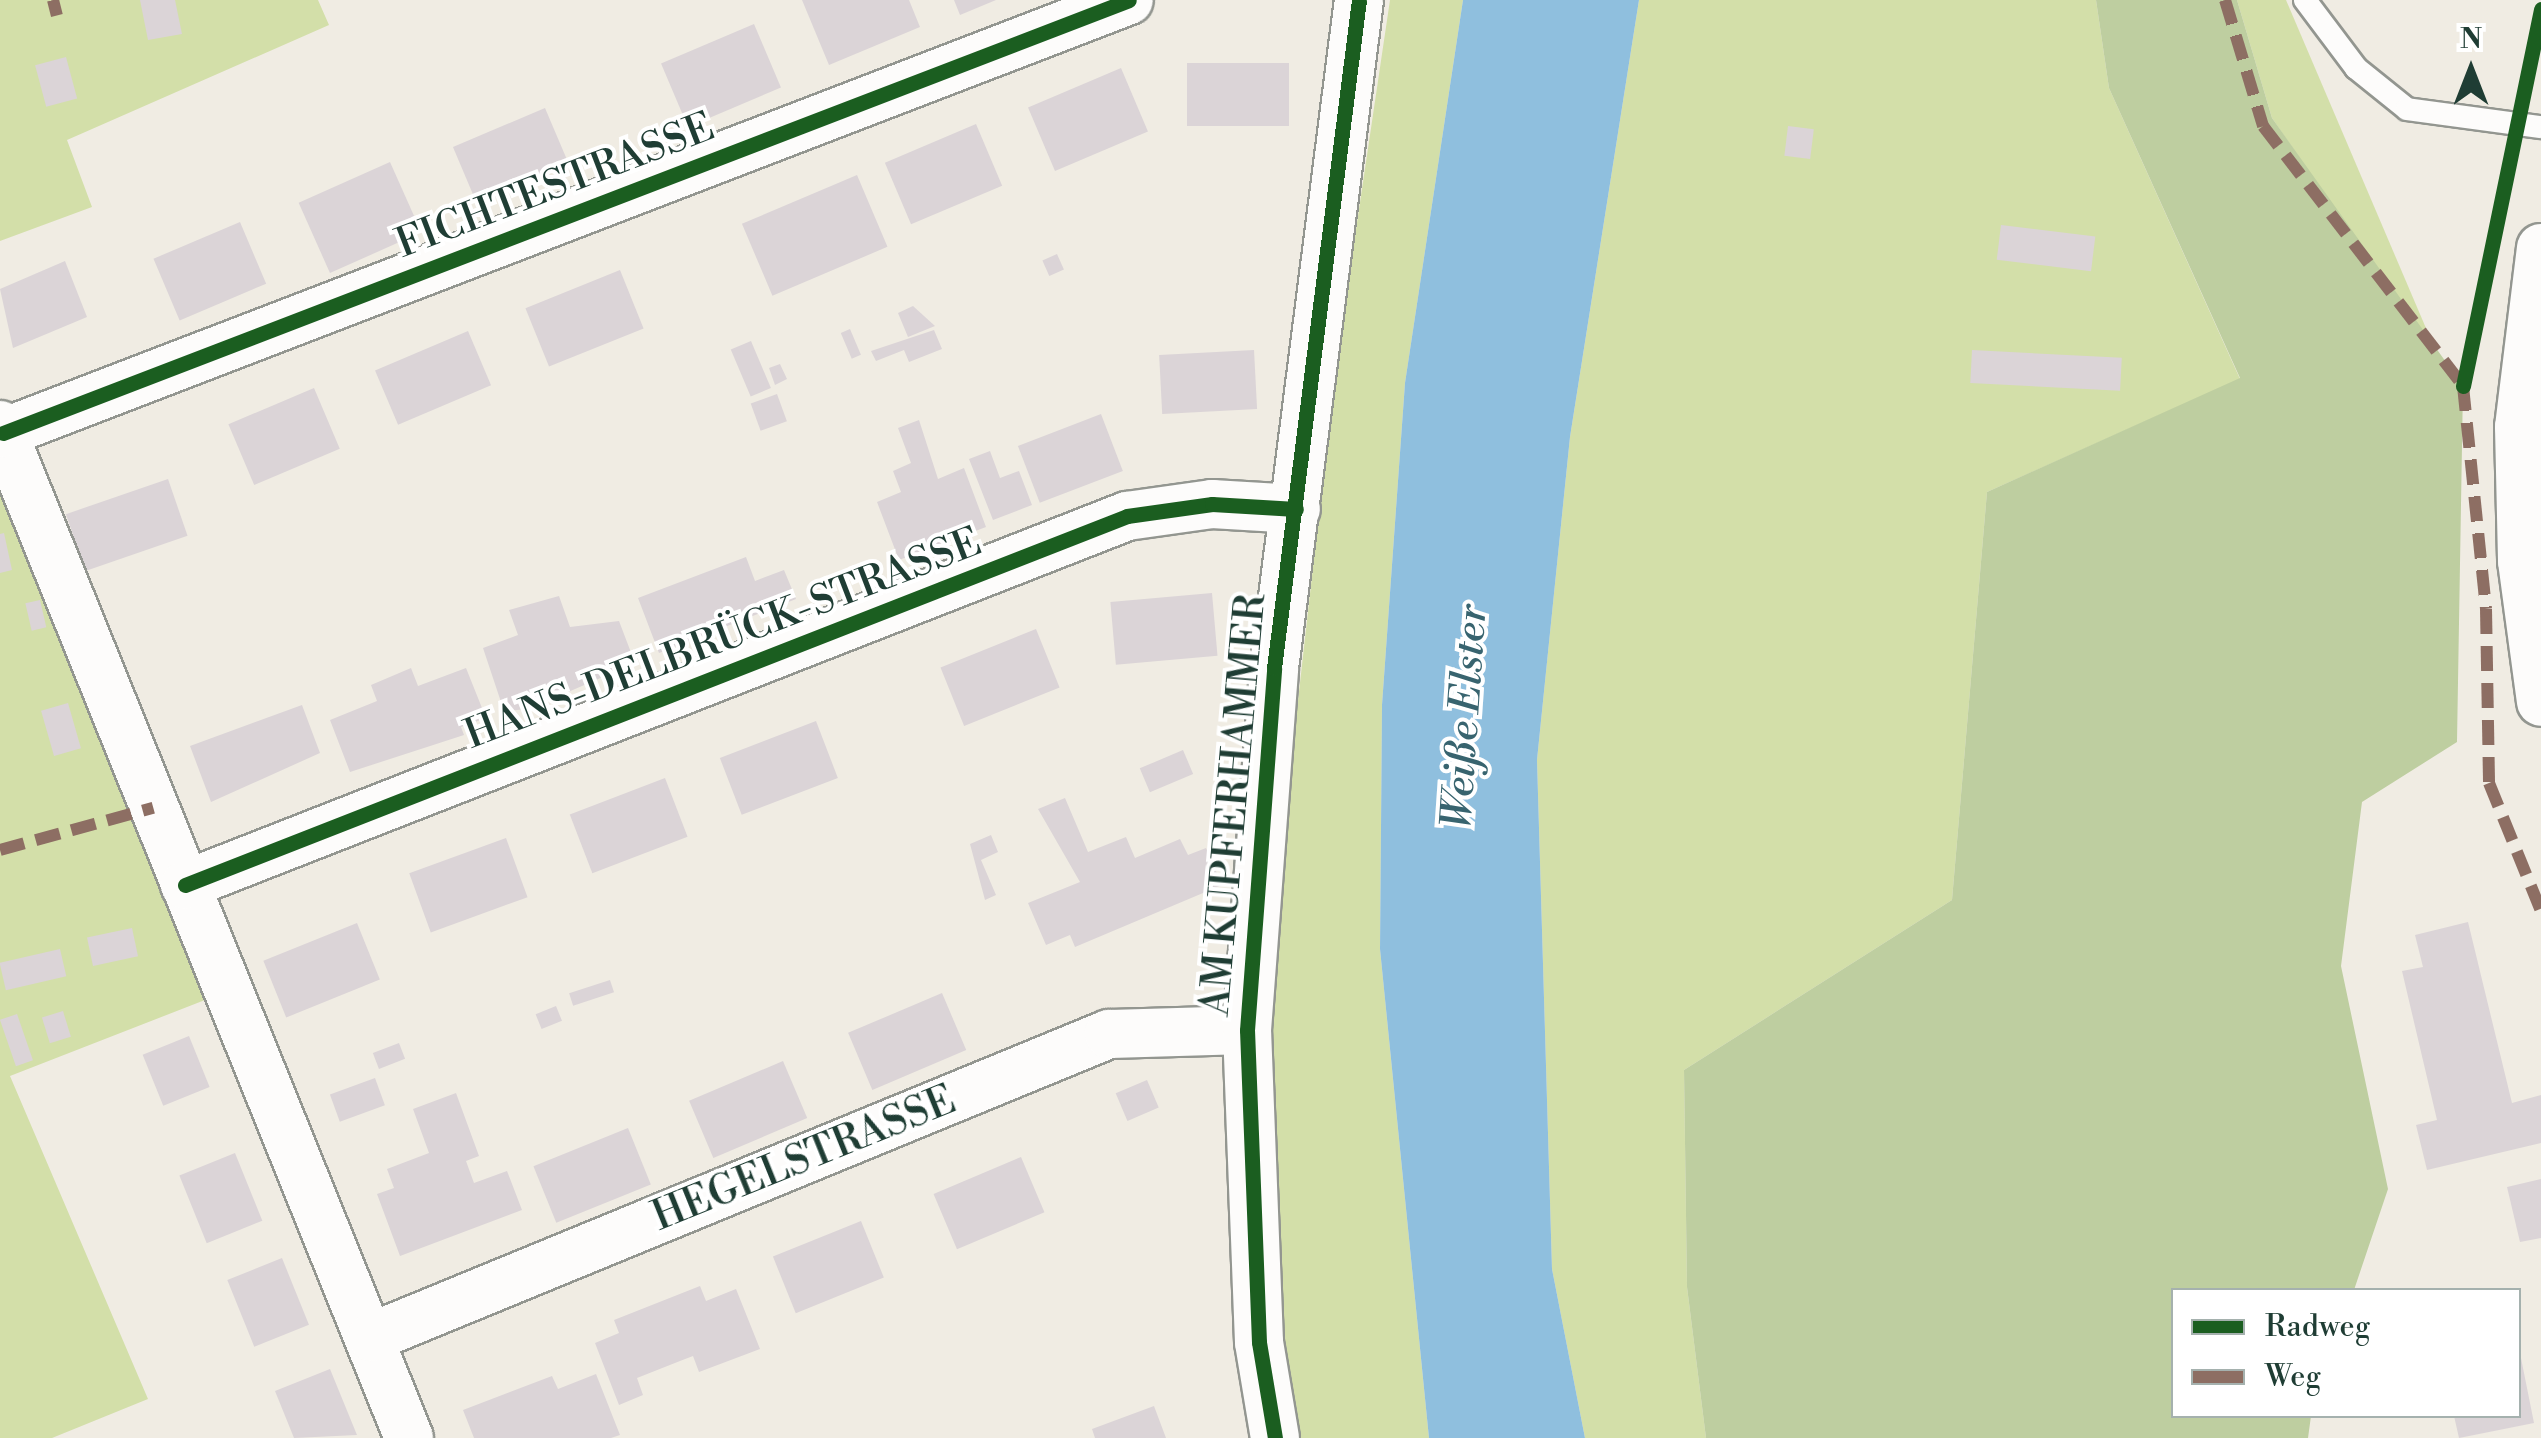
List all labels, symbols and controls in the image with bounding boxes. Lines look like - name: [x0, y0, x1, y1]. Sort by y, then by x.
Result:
- north arrow: [2421, 20, 2521, 120]
- text: N: [2460, 22, 2482, 57]
- street label: FICHTESTRASSE: [389, 103, 721, 269]
- street label: HANS-DELBRÜCK-STRASSE: [458, 518, 988, 760]
- street label: AM KUPFERHAMMER: [1192, 592, 1276, 1018]
- water label: Weiße Elster: [1433, 603, 1499, 831]
- street label: HEGELSTRASSE: [646, 1076, 962, 1242]
- legend: [2171, 1288, 2521, 1418]
- text: Radweg: [2265, 1308, 2370, 1346]
- text: Weg: [2265, 1358, 2321, 1396]

